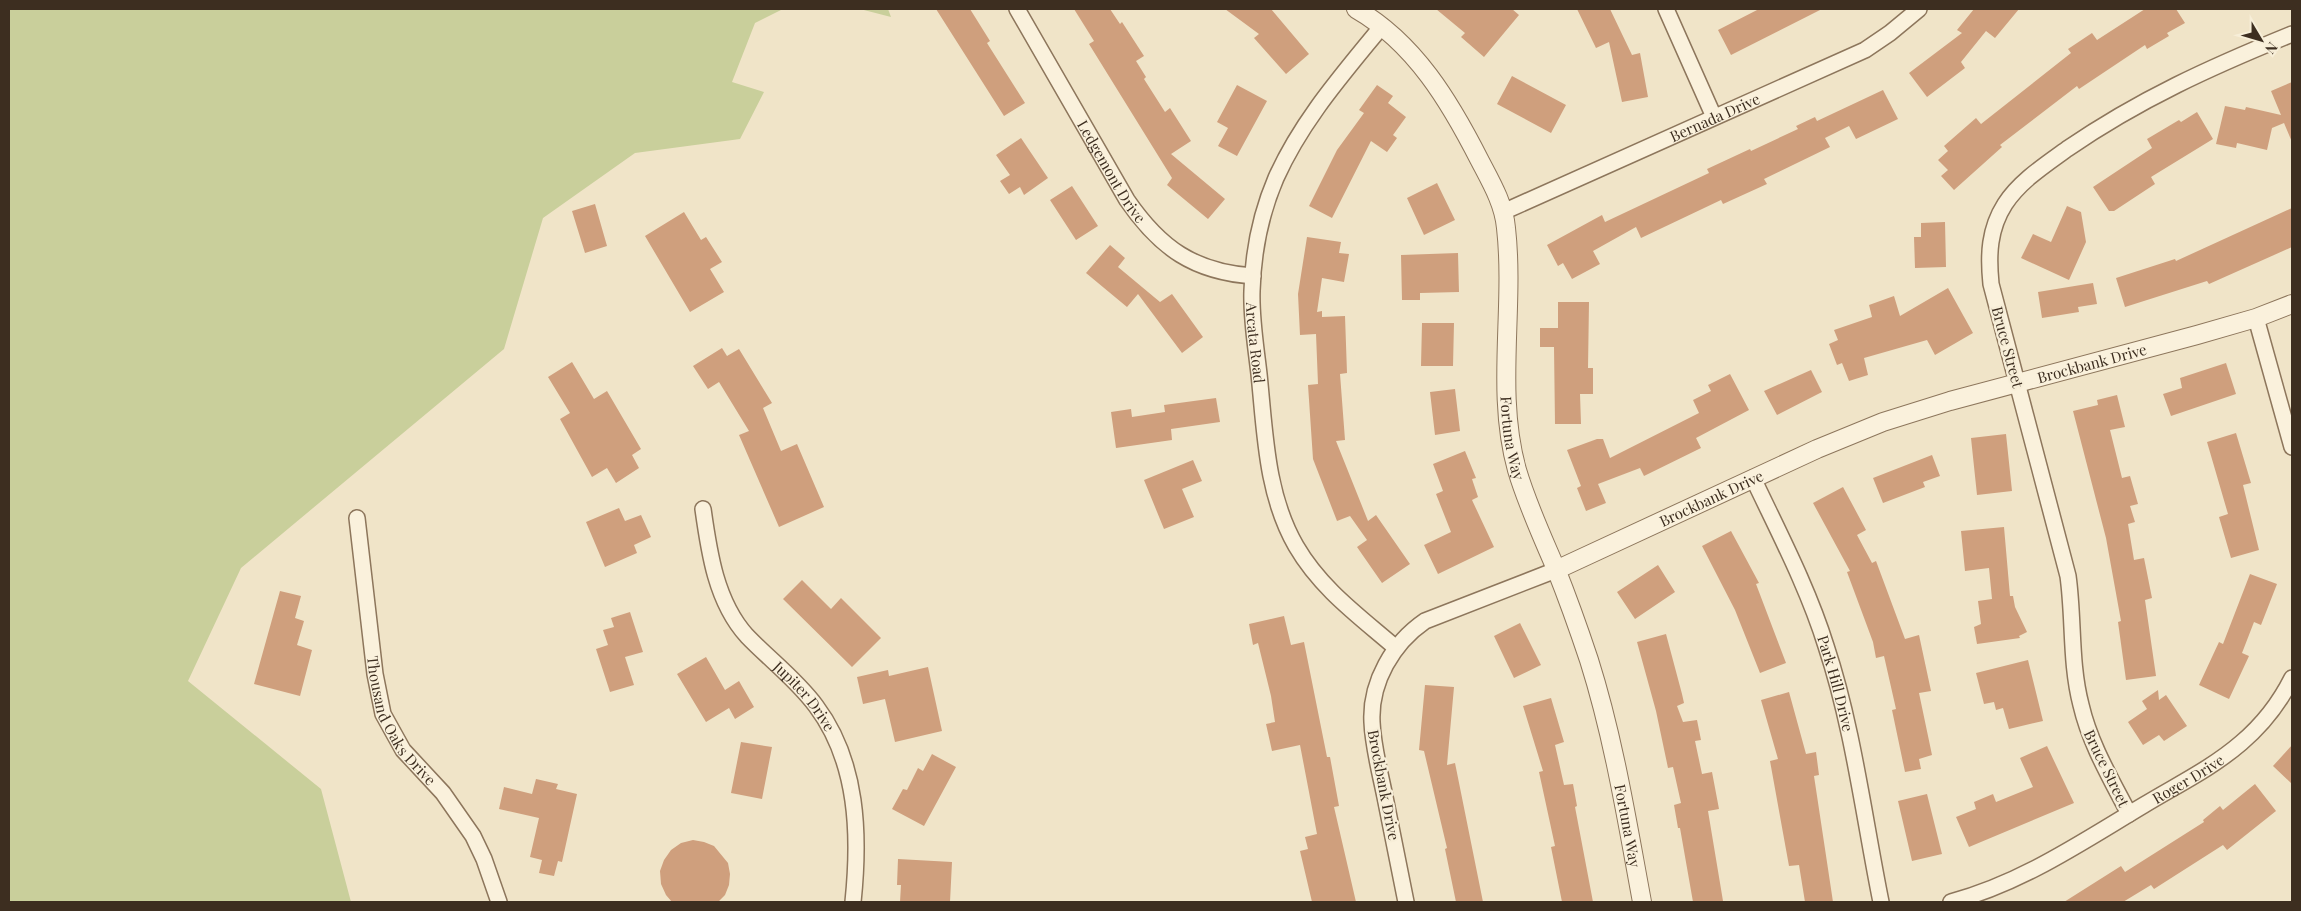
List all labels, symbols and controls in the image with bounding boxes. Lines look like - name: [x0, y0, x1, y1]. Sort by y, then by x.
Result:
- north arrow: [2236, 15, 2286, 65]
- text: N: [2261, 38, 2282, 58]
- street label: Bernada Drive: [1667, 88, 1763, 146]
- street label: Ledgemont Drive: [1073, 116, 1150, 227]
- street label: Arcata Road: [1242, 301, 1270, 384]
- street label: Bruce Street: [1988, 304, 2029, 391]
- street label: Brockbank Drive: [2035, 339, 2149, 387]
- street label: Fortuna Way: [1497, 396, 1530, 483]
- street label: Brockbank Drive: [1656, 465, 1766, 531]
- street label: Park Hill Drive: [1813, 632, 1859, 733]
- street label: Thousand Oaks Drive: [363, 655, 441, 789]
- street label: Jupiter Drive: [769, 656, 840, 735]
- street label: Bruce Street: [2080, 726, 2135, 811]
- street label: Brockbank Drive: [1363, 728, 1405, 842]
- street label: Roger Drive: [2149, 750, 2228, 808]
- street label: Fortuna Way: [1610, 782, 1646, 869]

